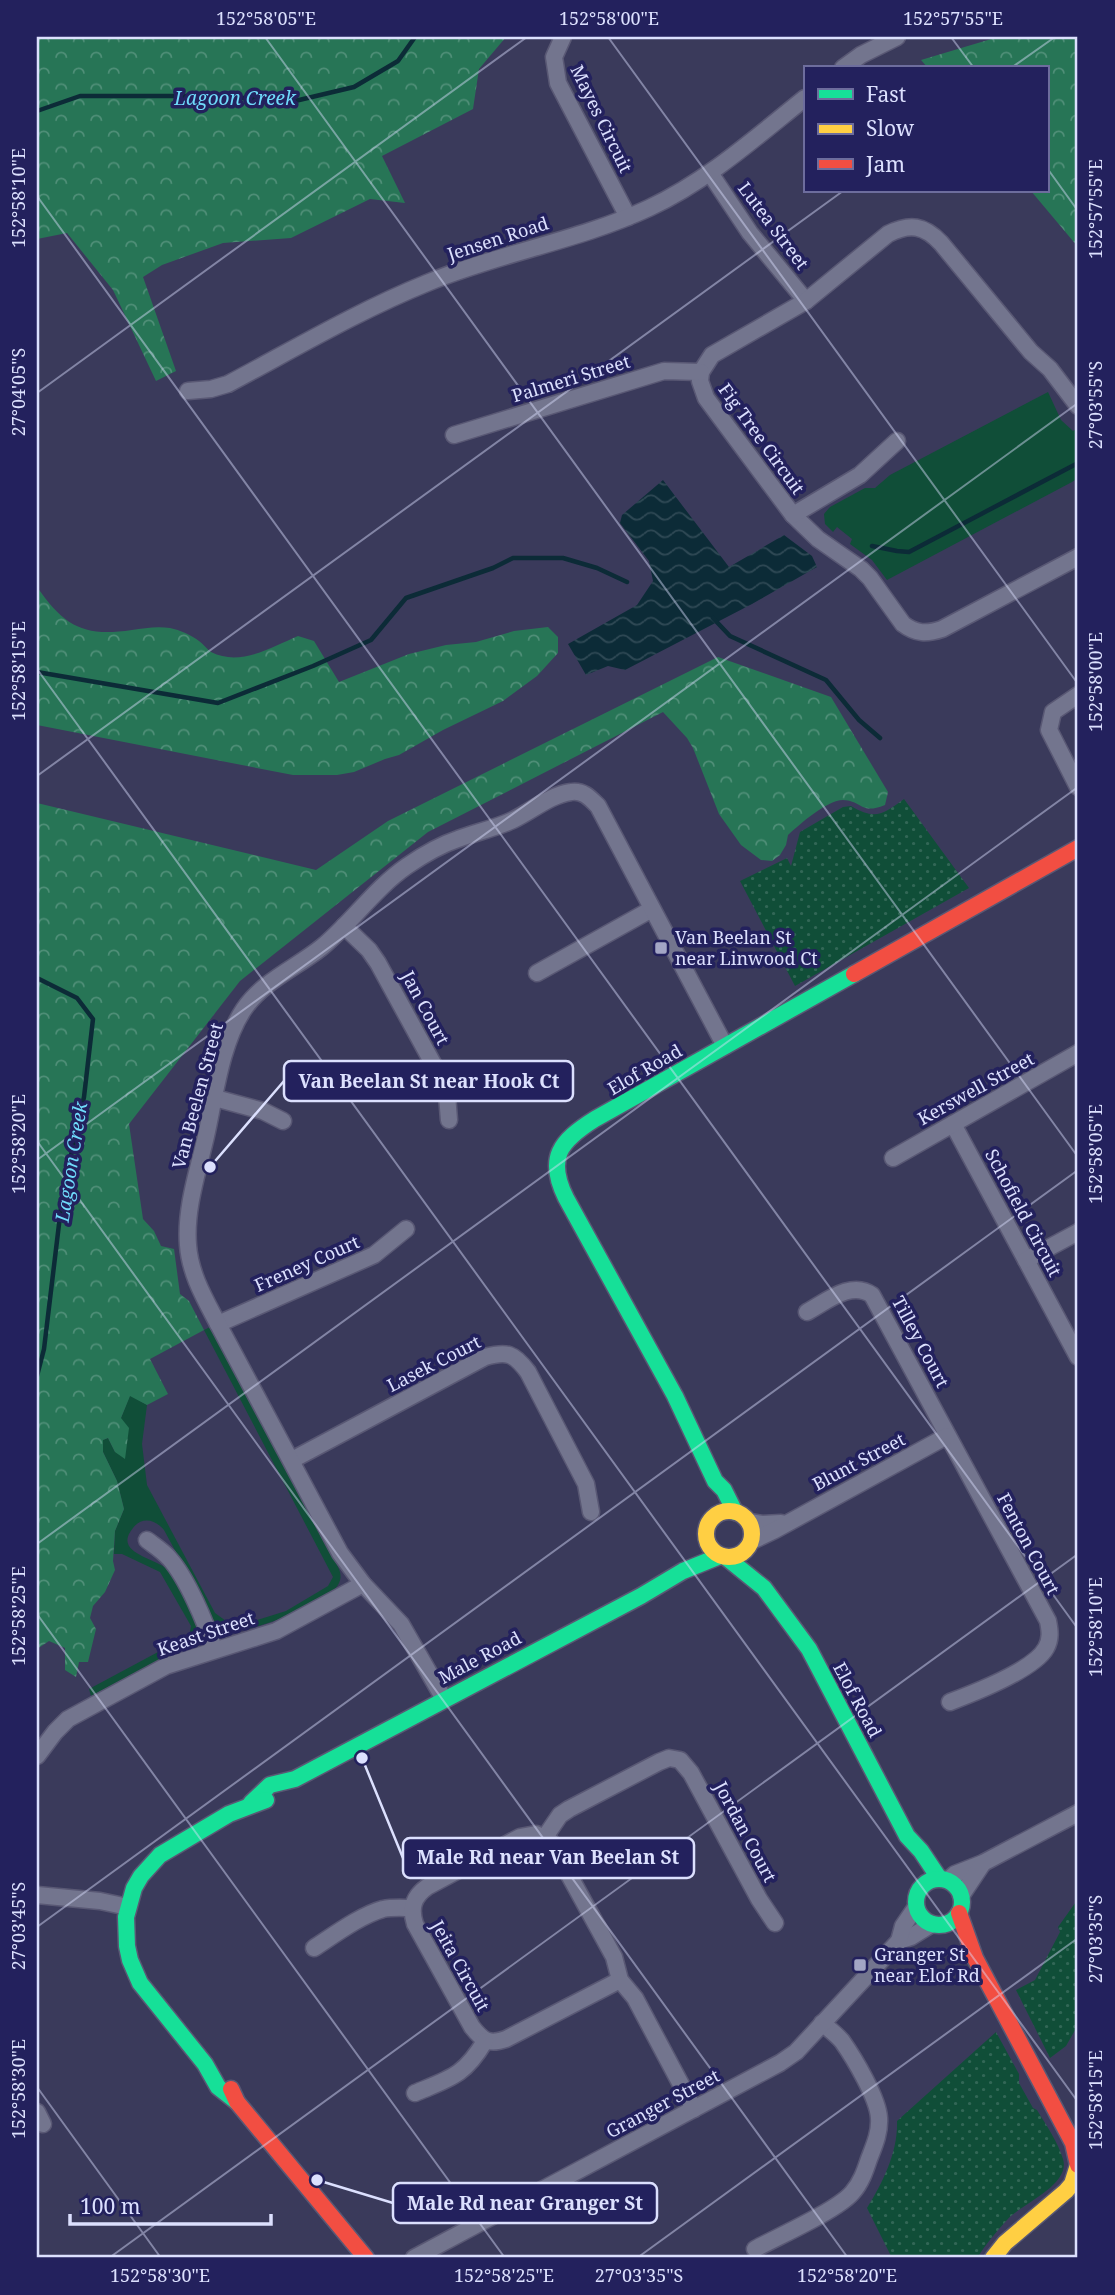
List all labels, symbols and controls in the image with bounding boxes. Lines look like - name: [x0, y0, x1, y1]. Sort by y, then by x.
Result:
- text: 152°58'05"E: [216, 6, 316, 30]
- text: 152°58'00"E: [559, 6, 659, 30]
- text: 152°57'55"E: [903, 6, 1003, 30]
- street label: Mayes Circuit: [565, 61, 638, 176]
- legend: [804, 66, 1048, 192]
- text: Fast: [866, 80, 906, 108]
- water label: Lagoon Creek: [173, 85, 297, 111]
- text: Slow: [866, 114, 915, 142]
- text: 152°58'10"E: [6, 148, 30, 248]
- text: Jam: [865, 150, 905, 178]
- text: 152°57'55"E: [1083, 159, 1107, 259]
- street label: Lutea Street: [733, 177, 815, 274]
- street label: Jensen Road: [443, 210, 551, 266]
- text: 27°04'05"S: [6, 348, 30, 436]
- street label: Palmeri Street: [509, 349, 633, 407]
- text: 27°03'55"S: [1083, 361, 1107, 449]
- street label: Fig Tree Circuit: [713, 378, 810, 499]
- text: 152°58'15"E: [6, 621, 30, 721]
- text: 152°58'00"E: [1083, 632, 1107, 732]
- place label: Van Beelan St near Linwood Ct: [675, 925, 818, 970]
- marker: Van Beelan St near Linwood Ct: [653, 940, 669, 956]
- street label: Jan Court: [396, 965, 455, 1049]
- street label: Van Beelen Street: [166, 1020, 228, 1171]
- street label: Elof Road: [603, 1038, 686, 1100]
- street label: Kerswell Street: [913, 1046, 1038, 1130]
- callout: Van Beelan St near Hook Ct: [284, 1061, 573, 1101]
- text: Van Beelan St near Hook Ct: [298, 1068, 560, 1094]
- text: 152°58'20"E: [6, 1094, 30, 1194]
- water label: Lagoon Creek: [48, 1099, 94, 1225]
- text: 152°58'05"E: [1083, 1104, 1107, 1204]
- street label: Schofield Circuit: [980, 1145, 1068, 1280]
- street label: Freney Court: [250, 1229, 363, 1297]
- street label: Tilley Court: [887, 1292, 955, 1391]
- street label: Lasek Court: [383, 1329, 484, 1397]
- street label: Blunt Street: [808, 1427, 909, 1496]
- street label: Fenton Court: [992, 1489, 1066, 1599]
- text: 152°58'25"E: [6, 1566, 30, 1666]
- text: 152°58'10"E: [1083, 1577, 1107, 1677]
- street label: Keast Street: [154, 1605, 257, 1661]
- street label: Male Road: [434, 1625, 525, 1689]
- street label: Elof Road: [828, 1658, 888, 1741]
- street label: Jordan Court: [709, 1776, 782, 1886]
- callout: Male Rd near Van Beelan St: [403, 1838, 694, 1878]
- text: Male Rd near Van Beelan St: [417, 1844, 680, 1870]
- text: 27°03'45"S: [6, 1882, 30, 1970]
- text: 27°03'35"S: [1083, 1895, 1107, 1983]
- street label: Jeita Circuit: [425, 1915, 496, 2015]
- place label: Granger St near Elof Rd: [874, 1942, 980, 1987]
- marker: Granger St near Elof Rd: [852, 1957, 868, 1973]
- text: 152°58'30"E: [6, 2039, 30, 2139]
- text: 152°58'15"E: [1083, 2050, 1107, 2150]
- street label: Granger Street: [602, 2063, 724, 2143]
- scale bar: [70, 2183, 271, 2227]
- callout: Male Rd near Granger St: [393, 2183, 657, 2223]
- text: Male Rd near Granger St: [407, 2190, 643, 2216]
- text: 100 m: [80, 2192, 141, 2220]
- text: 152°58'30"E: [110, 2263, 210, 2287]
- text: 152°58'25"E: [454, 2263, 554, 2287]
- text: 27°03'35"S: [595, 2263, 683, 2287]
- text: 152°58'20"E: [797, 2263, 897, 2287]

